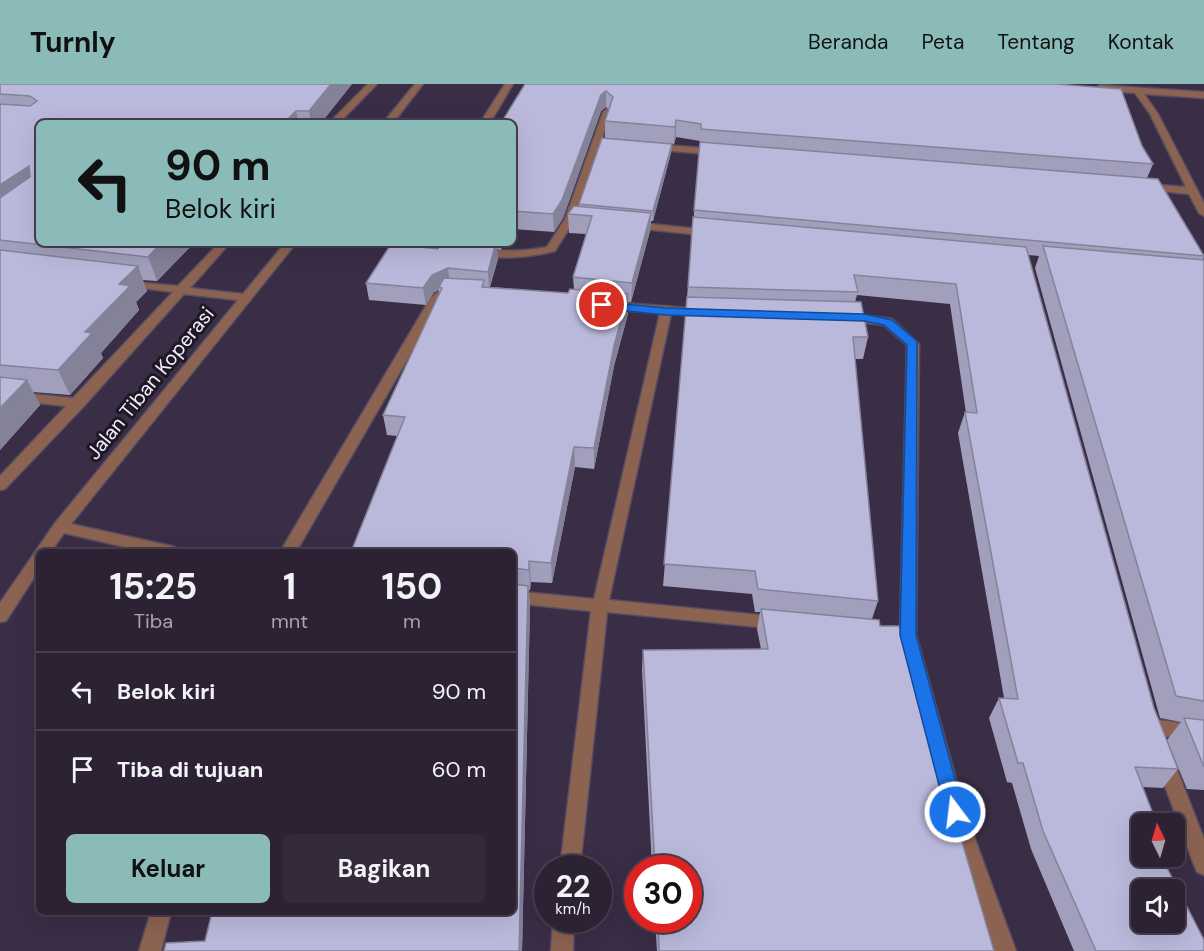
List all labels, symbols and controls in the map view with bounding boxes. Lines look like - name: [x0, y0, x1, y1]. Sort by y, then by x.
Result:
- text: Turnly: [30, 24, 116, 61]
- text: Beranda: [808, 28, 889, 56]
- text: Peta: [922, 28, 964, 56]
- text: Tentang: [997, 28, 1075, 56]
- text: Kontak: [1108, 28, 1174, 56]
- text: 90 m: [165, 138, 271, 193]
- icon: left: [66, 144, 144, 222]
- text: Belok kiri: [165, 191, 276, 226]
- pin: [576, 279, 627, 330]
- icon: arrive: [585, 288, 618, 321]
- street label: Jalan Tiban Koperasi: [80, 301, 220, 465]
- text: 15:25: [110, 563, 197, 610]
- text: 1: [283, 563, 296, 610]
- text: 150: [382, 563, 442, 610]
- text: Tiba: [134, 608, 173, 634]
- text: mnt: [271, 608, 308, 634]
- text: m: [403, 608, 421, 634]
- icon: left: [66, 675, 99, 708]
- text: Belok kiri: [117, 677, 215, 706]
- text: 90 m: [432, 677, 486, 706]
- icon: arrive: [66, 753, 99, 786]
- text: Tiba di tujuan: [117, 755, 263, 784]
- text: 60 m: [432, 755, 486, 784]
- position arrow: [923, 780, 987, 844]
- north arrow: [1131, 813, 1185, 867]
- map controls: [1131, 813, 1185, 933]
- button: Keluar: [66, 834, 270, 903]
- button: Bagikan: [282, 834, 486, 903]
- speed limit sign: 30: [624, 855, 702, 933]
- text: 22: [556, 867, 590, 906]
- button: sound: [1131, 879, 1185, 933]
- text: km/h: [555, 899, 591, 919]

